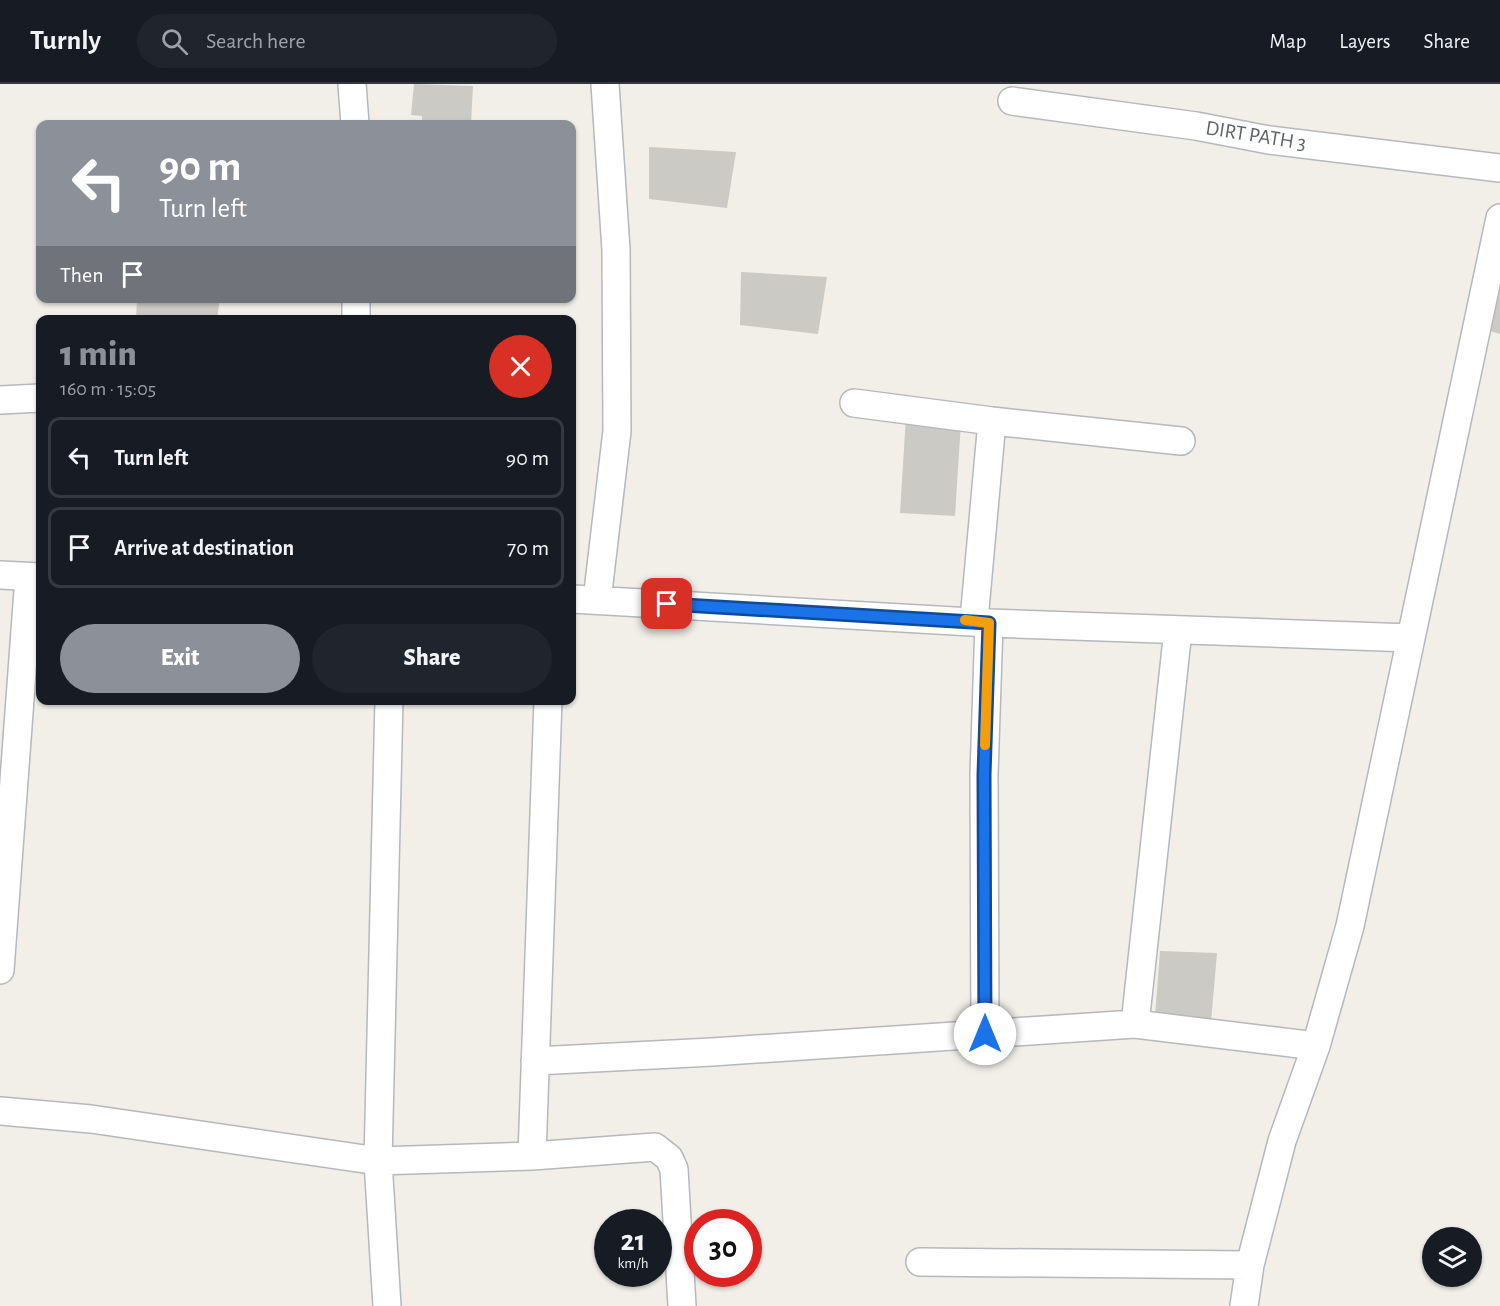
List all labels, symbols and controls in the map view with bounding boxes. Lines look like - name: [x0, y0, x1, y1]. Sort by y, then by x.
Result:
- search box: [137, 14, 557, 68]
- icon: search: [158, 25, 191, 58]
- text: Turnly: [30, 27, 101, 55]
- text: Search here: [206, 30, 306, 52]
- text: Map: [1270, 31, 1306, 52]
- text: Layers: [1339, 31, 1390, 52]
- text: Share: [1423, 31, 1470, 52]
- street label: DIRT PATH 3: [1204, 117, 1308, 154]
- icon: left: [60, 144, 138, 222]
- text: 90 m: [159, 146, 241, 188]
- text: Turn left: [159, 195, 247, 222]
- icon: arrive: [116, 258, 149, 291]
- text: Then: [60, 264, 104, 286]
- button: close: [489, 335, 552, 398]
- text: 1 min: [60, 336, 137, 372]
- text: 160 m · 15:05: [60, 379, 156, 399]
- icon: left: [63, 441, 96, 474]
- text: Turn left: [114, 447, 188, 469]
- text: 90 m: [506, 447, 549, 469]
- icon: arrive: [63, 531, 96, 564]
- text: Arrive at destination: [114, 537, 294, 559]
- text: 70 m: [507, 537, 549, 559]
- pin: [641, 578, 692, 629]
- icon: arrive: [650, 587, 683, 620]
- button: Exit: [60, 624, 300, 693]
- button: Share: [312, 624, 552, 693]
- position arrow: [953, 1002, 1017, 1066]
- speed limit sign: 30: [684, 1209, 762, 1287]
- text: 21: [621, 1226, 645, 1256]
- map controls: [1422, 1227, 1482, 1287]
- button: layers: [1422, 1227, 1482, 1287]
- text: km/h: [618, 1256, 648, 1271]

